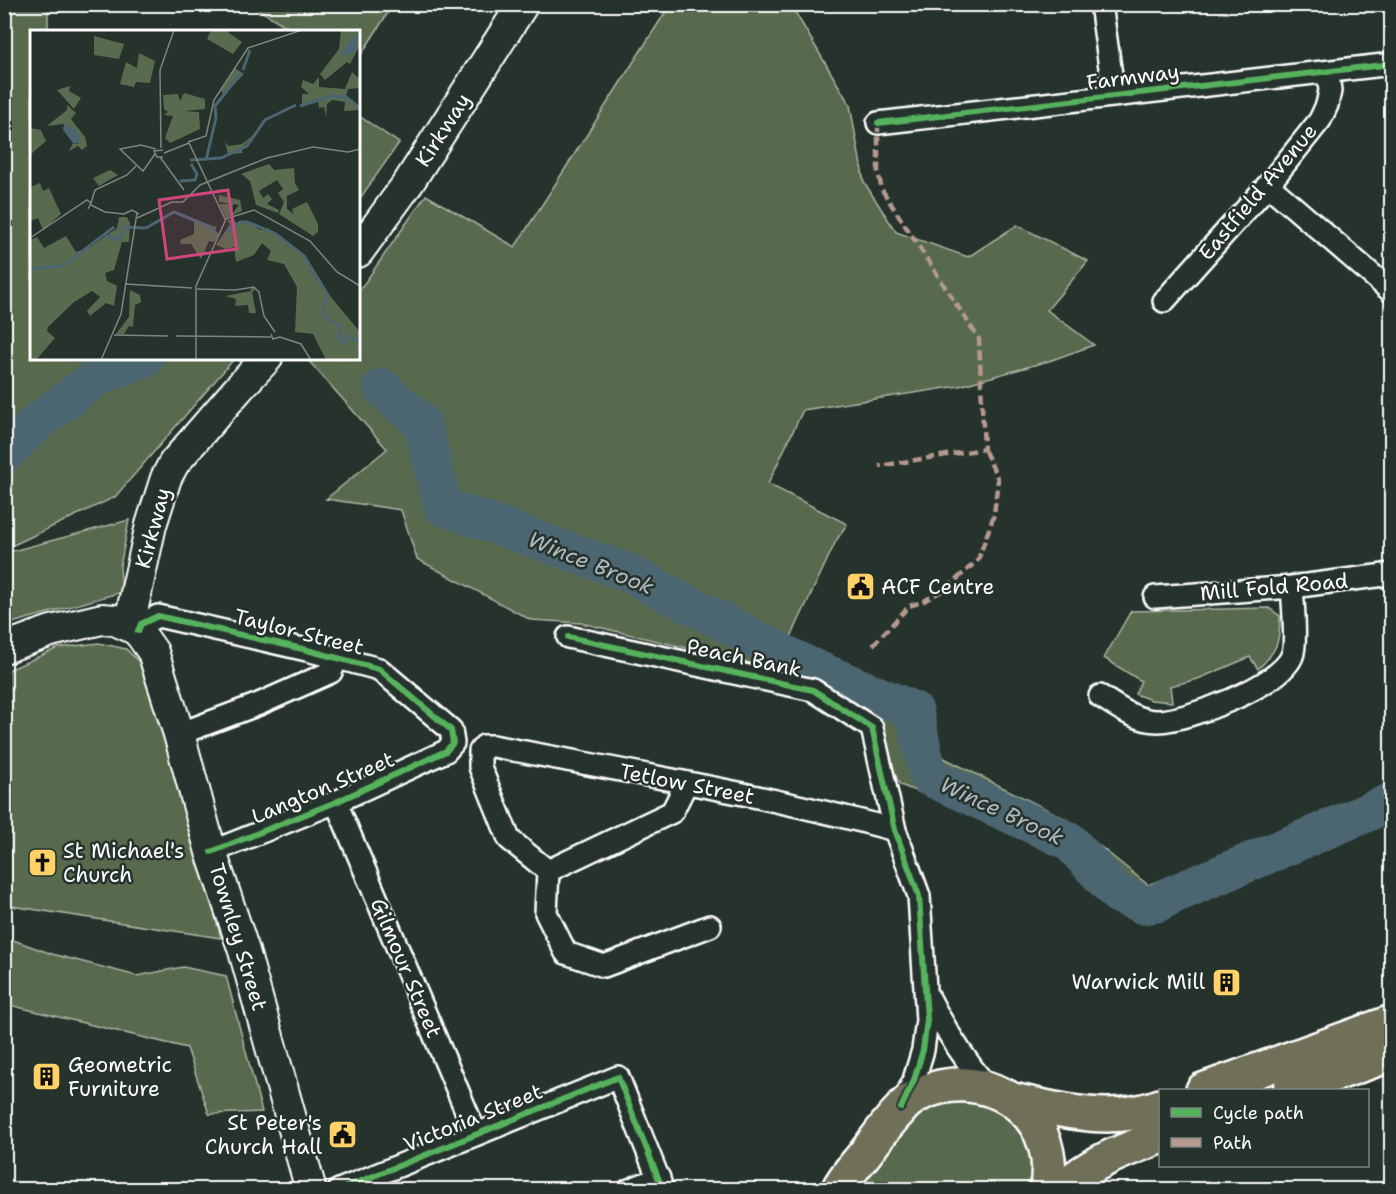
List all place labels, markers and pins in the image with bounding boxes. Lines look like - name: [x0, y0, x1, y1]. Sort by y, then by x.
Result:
- public building icon: ACF Centre: [844, 571, 876, 603]
- place label: ACF Centre: [881, 573, 994, 601]
- place label: St Michael's Church: [63, 837, 184, 889]
- church icon: St Michael's Church: [26, 847, 58, 879]
- building icon: Warwick Mill: [1210, 966, 1242, 998]
- place label: Warwick Mill: [1071, 968, 1206, 996]
- place label: Geometric Furniture: [68, 1051, 172, 1103]
- building icon: Geometric Furniture: [31, 1061, 63, 1093]
- place label: St Peter's Church Hall: [205, 1109, 323, 1161]
- public building icon: St Peter's Church Hall: [327, 1119, 359, 1151]

